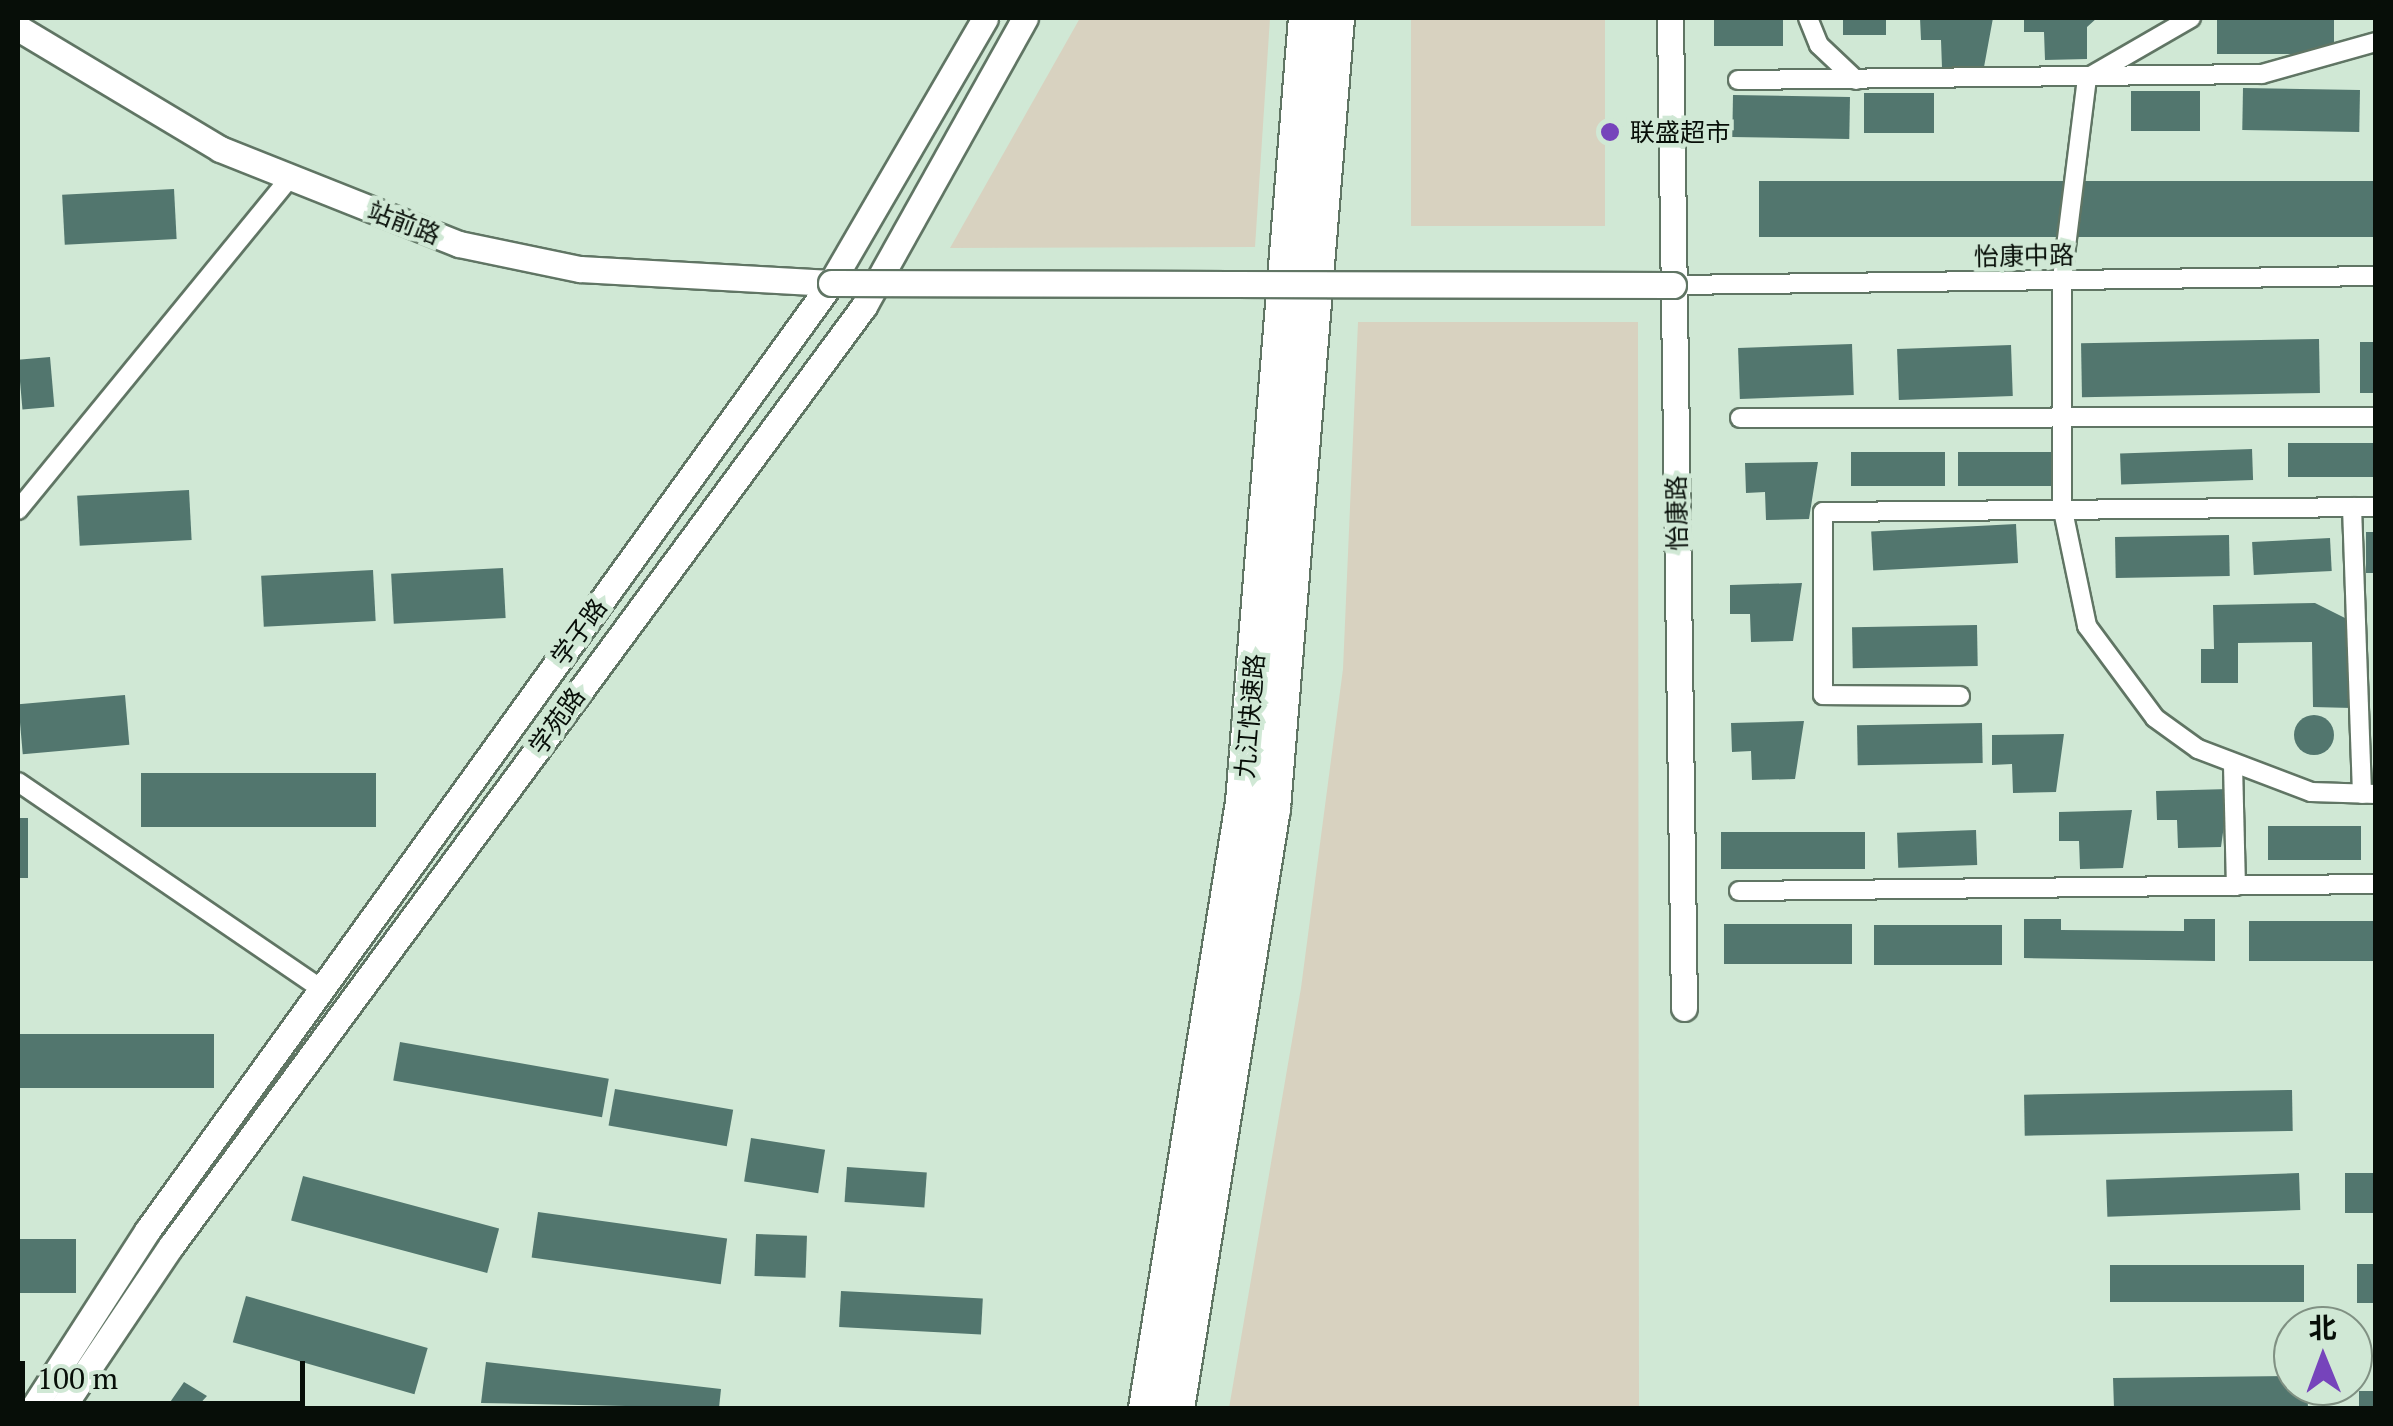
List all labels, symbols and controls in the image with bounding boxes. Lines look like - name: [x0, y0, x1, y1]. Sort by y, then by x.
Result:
- place label: 联盛超市: [1630, 117, 1730, 147]
- marker: 联盛超市: [1599, 121, 1621, 143]
- street label: 站前路: [364, 196, 444, 250]
- street label: 怡康中路: [1974, 240, 2074, 272]
- street label: 怡康路: [1661, 475, 1693, 551]
- street label: 学子路: [545, 593, 613, 671]
- street label: 九江快速路: [1230, 652, 1270, 780]
- street label: 学苑路: [523, 682, 591, 760]
- north arrow: [2273, 1306, 2373, 1406]
- text: 北: [2308, 1309, 2337, 1346]
- scale bar: [25, 1341, 310, 1403]
- text: 100 m: [37, 1358, 118, 1398]

